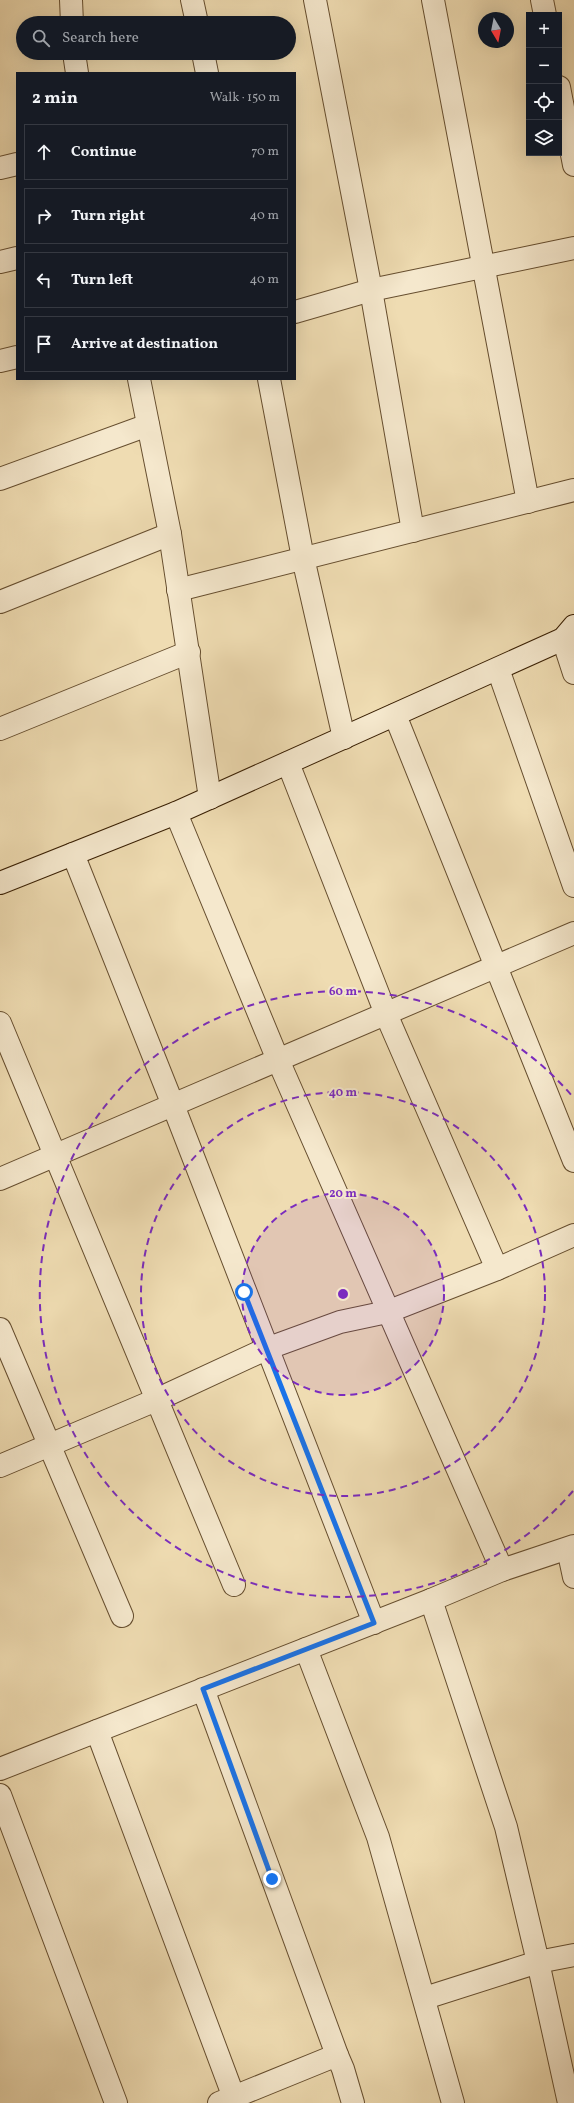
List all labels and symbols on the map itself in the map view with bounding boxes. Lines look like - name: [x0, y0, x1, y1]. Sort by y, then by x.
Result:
- north arrow: [478, 12, 514, 48]
- text: 60 m: [329, 984, 357, 1000]
- text: 40 m: [329, 1085, 358, 1101]
- text: 20 m: [329, 1186, 357, 1202]
- route start: [235, 1283, 253, 1301]
- centre of rings: [336, 1287, 350, 1301]
- route end: [263, 1870, 281, 1888]

